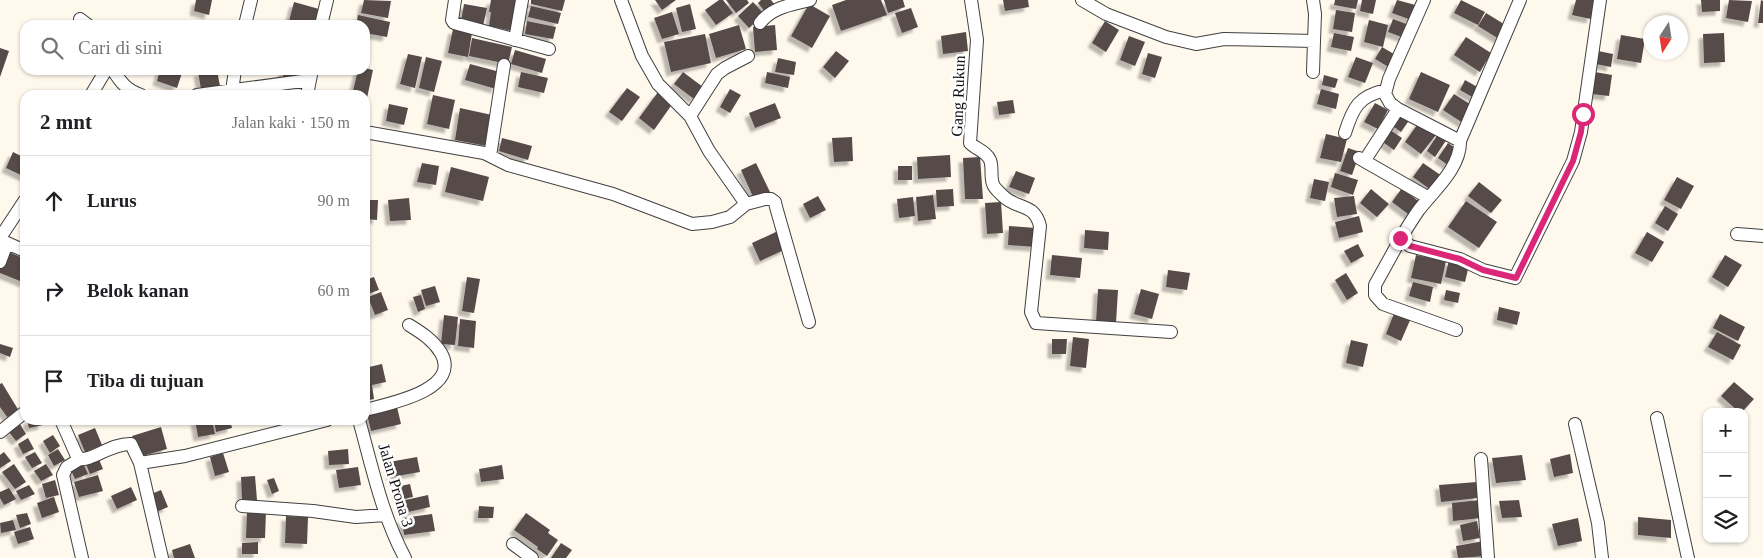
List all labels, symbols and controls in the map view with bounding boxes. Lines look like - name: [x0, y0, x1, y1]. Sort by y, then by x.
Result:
- north arrow: [1643, 15, 1688, 60]
- search box: [20, 20, 370, 75]
- icon: search: [38, 34, 66, 62]
- text: Cari di sini: [78, 37, 162, 58]
- street label: Gang Rukun: [948, 55, 969, 137]
- route start: [1572, 103, 1595, 126]
- text: 2 mnt: [40, 110, 92, 134]
- text: Jalan kaki · 150 m: [232, 114, 350, 131]
- icon: ahead: [40, 187, 68, 215]
- text: Lurus: [87, 190, 137, 211]
- text: 90 m: [318, 192, 350, 209]
- route end: [1389, 227, 1412, 250]
- icon: right: [40, 277, 68, 305]
- text: Belok kanan: [87, 280, 189, 301]
- text: 60 m: [318, 282, 350, 299]
- icon: arrive: [40, 367, 68, 395]
- text: Tiba di tujuan: [87, 370, 204, 391]
- map controls: [1703, 408, 1748, 543]
- button: +: [1703, 408, 1748, 453]
- street label: Jalan Prona 3: [375, 441, 417, 529]
- button: −: [1703, 453, 1748, 498]
- button: layers: [1703, 498, 1748, 543]

